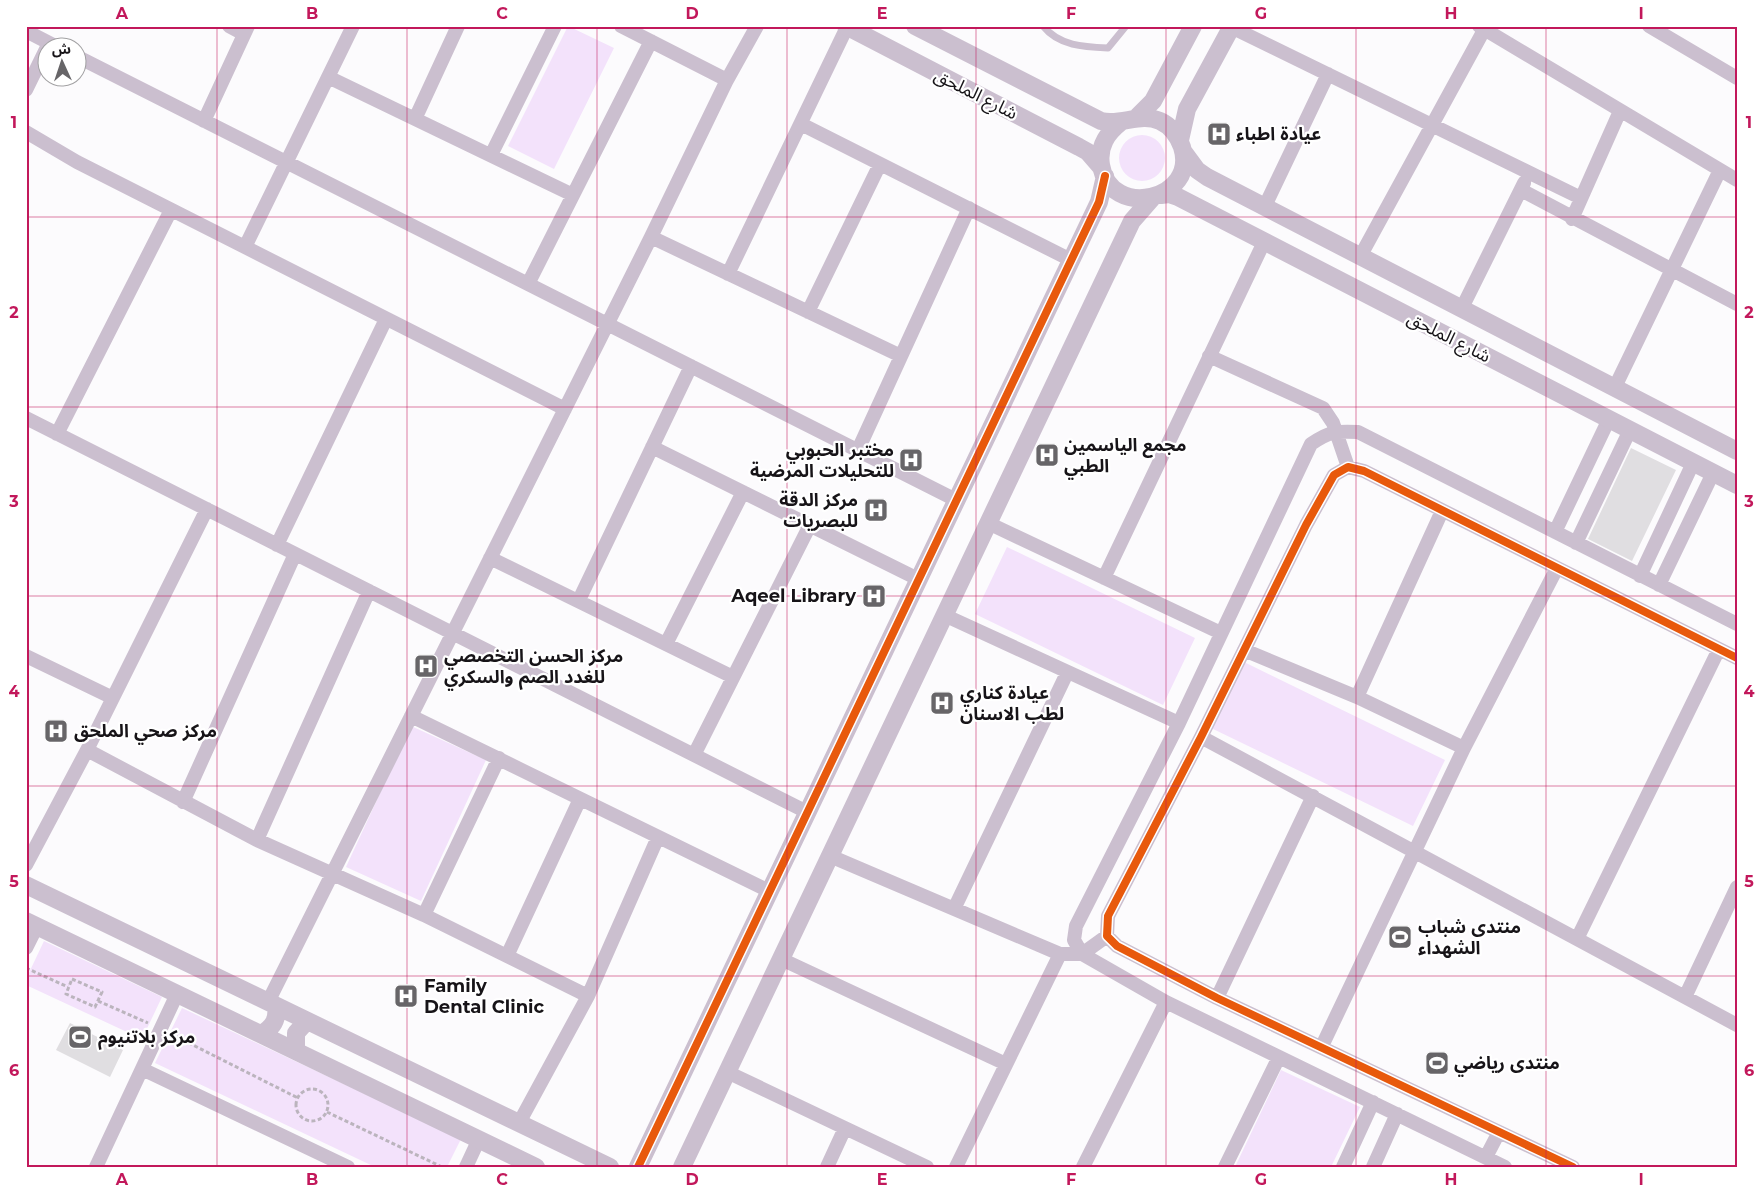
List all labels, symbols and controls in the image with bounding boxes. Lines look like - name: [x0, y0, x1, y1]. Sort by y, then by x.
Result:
- text: A: [115, 4, 129, 23]
- text: B: [306, 4, 318, 23]
- text: C: [496, 4, 508, 23]
- text: D: [685, 4, 699, 23]
- text: E: [877, 4, 887, 23]
- text: F: [1066, 4, 1076, 23]
- text: G: [1255, 4, 1267, 23]
- text: H: [1445, 4, 1457, 23]
- text: I: [1638, 4, 1644, 23]
- north arrow: [38, 38, 88, 88]
- text: ش: [51, 40, 71, 59]
- street label: شارع الملحق: [929, 64, 1021, 127]
- text: 1: [11, 113, 17, 132]
- text: 1: [1746, 113, 1752, 132]
- hospital icon: عيادة اطباء: [1206, 121, 1232, 147]
- place label: عيادة اطباء: [1236, 123, 1321, 145]
- text: 2: [9, 303, 19, 322]
- text: 2: [1744, 303, 1754, 322]
- street label: شارع الملحق: [1402, 307, 1494, 370]
- place label: مجمع الياسمين الطبي: [1064, 434, 1186, 480]
- place label: مختبر الحبوبي للتحليلات المرضية: [750, 439, 894, 482]
- hospital icon: مجمع الياسمين الطبي: [1034, 442, 1060, 468]
- hospital icon: مختبر الحبوبي للتحليلات المرضية: [898, 447, 924, 473]
- place label: مركز الدقة للبصريات: [779, 489, 858, 532]
- text: 3: [8, 492, 19, 511]
- text: 3: [1743, 492, 1754, 511]
- hospital icon: مركز الدقة للبصريات: [863, 497, 889, 523]
- hospital icon: Aqeel Library: [861, 583, 887, 609]
- place label: Aqeel Library: [730, 585, 856, 607]
- place label: مركز الحسن التخصصي للغدد الصم والسكري: [444, 645, 623, 691]
- hospital icon: مركز الحسن التخصصي للغدد الصم والسكري: [413, 653, 439, 679]
- text: 4: [8, 682, 20, 701]
- place label: عيادة كناري لطب الاسنان: [960, 682, 1064, 725]
- text: 4: [1743, 682, 1755, 701]
- hospital icon: عيادة كناري لطب الاسنان: [929, 690, 955, 716]
- hospital icon: مركز صحي الملحق: [43, 718, 69, 744]
- place label: مركز صحي الملحق: [74, 720, 217, 745]
- text: 5: [9, 872, 19, 891]
- text: 5: [1744, 872, 1754, 891]
- place label: منتدى شباب الشهداء: [1418, 916, 1521, 959]
- sports icon: منتدى شباب الشهداء: [1387, 924, 1413, 950]
- place label: Family Dental Clinic: [424, 975, 545, 1018]
- hospital icon: Family Dental Clinic: [393, 983, 419, 1009]
- sports icon: مركز بلاتنيوم: [67, 1024, 93, 1050]
- place label: مركز بلاتنيوم: [98, 1026, 195, 1050]
- sports icon: منتدى رياضي: [1424, 1050, 1450, 1076]
- place label: منتدى رياضي: [1454, 1052, 1560, 1077]
- text: 6: [9, 1061, 19, 1080]
- text: 6: [1744, 1061, 1754, 1080]
- text: A: [115, 1170, 129, 1189]
- text: B: [306, 1170, 318, 1189]
- text: C: [496, 1170, 508, 1189]
- text: D: [685, 1170, 699, 1189]
- text: E: [877, 1170, 887, 1189]
- text: F: [1066, 1170, 1076, 1189]
- text: G: [1255, 1170, 1267, 1189]
- text: H: [1445, 1170, 1457, 1189]
- text: I: [1638, 1170, 1644, 1189]

